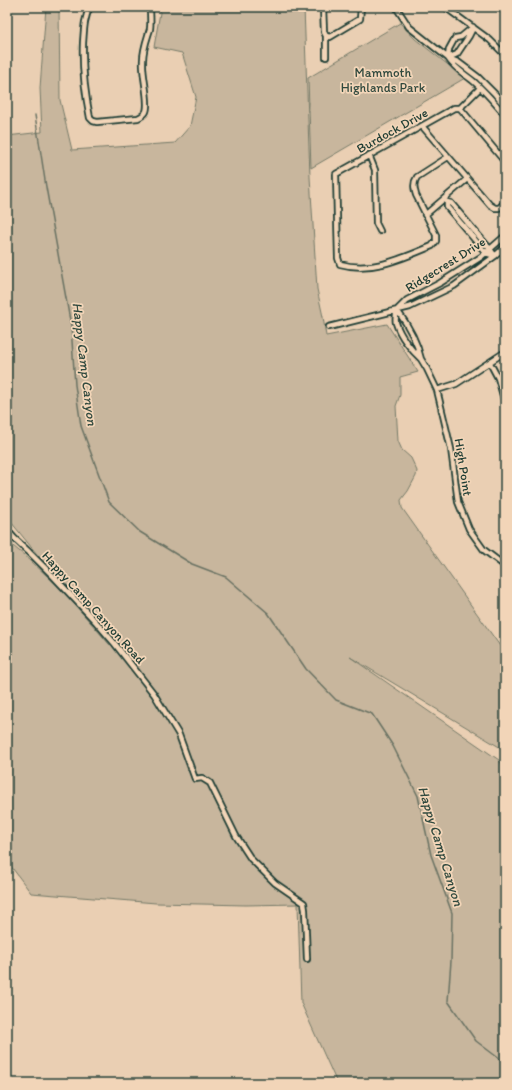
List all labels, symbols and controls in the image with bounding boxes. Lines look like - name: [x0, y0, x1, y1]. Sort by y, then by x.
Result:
- park label: Mammoth Highlands Park: [341, 65, 426, 95]
- street label: Burdock Drive: [354, 105, 430, 156]
- street label: Ridgecrest Drive: [402, 234, 488, 295]
- water label: Happy Camp Canyon: [68, 301, 101, 427]
- street label: High Point: [452, 437, 475, 497]
- street label: Happy Camp Canyon Road: [39, 548, 148, 667]
- water label: Happy Camp Canyon: [414, 784, 467, 909]

